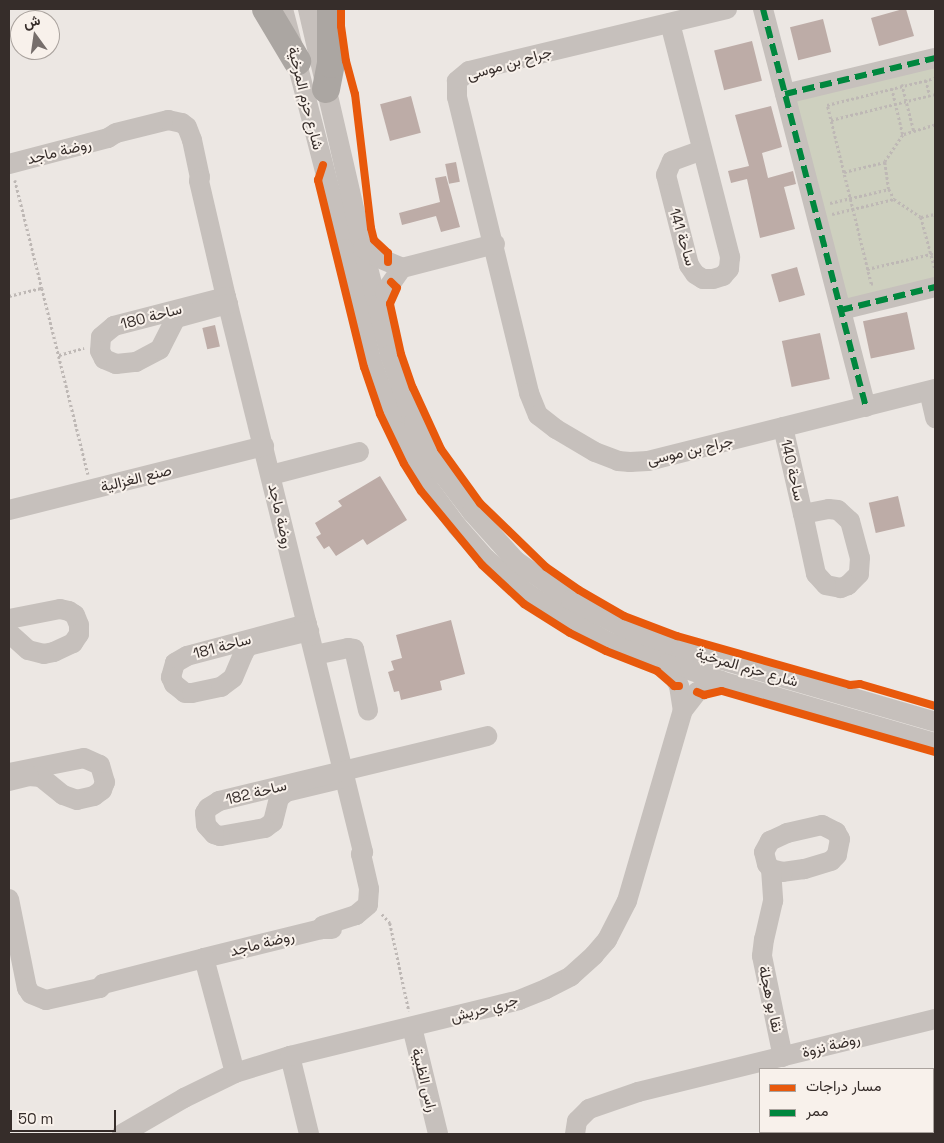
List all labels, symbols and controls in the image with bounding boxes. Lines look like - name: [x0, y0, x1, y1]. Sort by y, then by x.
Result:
- north arrow: [10, 10, 60, 60]
- text: ش: [21, 11, 42, 32]
- street label: جراح بن موسى: [464, 42, 554, 84]
- street label: شارع حزم المرخية: [284, 45, 328, 151]
- street label: روضة ماجد: [25, 134, 93, 168]
- street label: ساحة 141: [666, 206, 700, 268]
- street label: ساحة 180: [118, 299, 184, 333]
- street label: جراح بن موسى: [645, 431, 735, 469]
- street label: ساحة 140: [777, 437, 809, 503]
- street label: صنع الغزالية: [99, 460, 173, 496]
- street label: روضة ماجد: [265, 482, 297, 550]
- street label: ساحة 181: [191, 630, 253, 662]
- street label: شارع حزم المرخية: [694, 644, 800, 690]
- street label: ساحة 182: [224, 776, 288, 808]
- street label: روضة ماجد: [228, 926, 296, 960]
- street label: نقا بو هجلة: [755, 964, 787, 1034]
- street label: جري حريش: [448, 990, 520, 1026]
- street label: روضة نزوة: [800, 1029, 862, 1061]
- street label: راس الظبية: [408, 1046, 442, 1114]
- legend: [759, 1068, 934, 1133]
- text: مسار دراجات: [806, 1076, 881, 1095]
- scale bar: [12, 1100, 119, 1132]
- text: ممر: [806, 1101, 828, 1120]
- text: 50 m: [18, 1109, 53, 1128]

